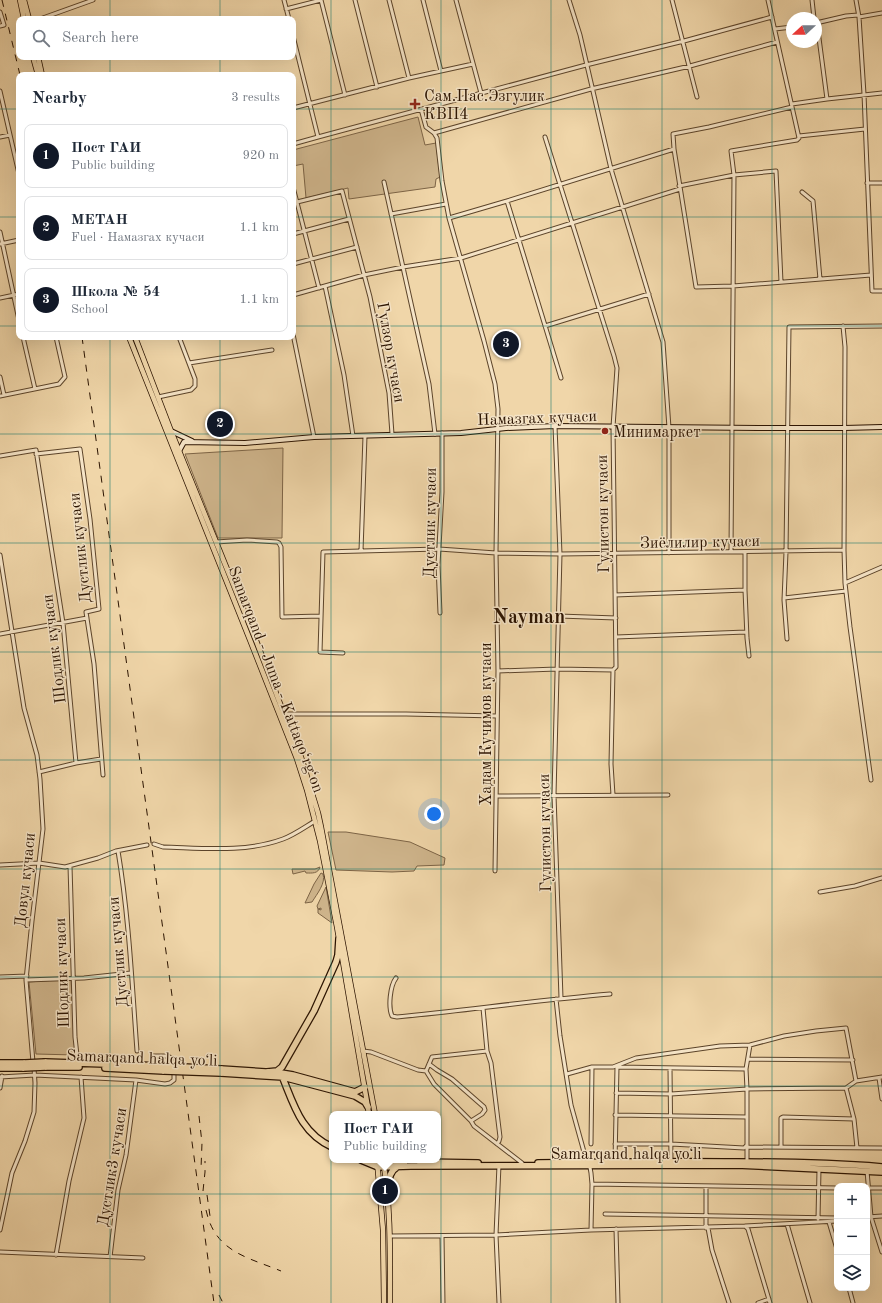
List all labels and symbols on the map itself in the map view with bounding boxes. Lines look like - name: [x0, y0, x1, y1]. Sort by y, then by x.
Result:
- north arrow: [786, 12, 822, 48]
- place label: Сам.Пас.Эзгулик КВП4: [424, 89, 545, 123]
- marker: Сам.Пас.Эзгулик КВП4: [409, 98, 421, 110]
- street label: Гулзор кучаси: [373, 301, 407, 404]
- pin: 3: [493, 329, 519, 359]
- pin: 2: [207, 409, 233, 439]
- street label: Намазгах кучаси: [477, 409, 597, 429]
- place label: Минимаркет: [613, 425, 701, 441]
- marker: Минимаркет: [600, 426, 610, 436]
- street label: Гулистон кучаси: [595, 455, 613, 573]
- street label: Дустлик кучаси: [422, 467, 440, 579]
- street label: Дустлик кучаси: [67, 492, 95, 604]
- street label: Зиёлилир кучаси: [640, 534, 760, 552]
- street label: Samarqand - Juma - Kattaqo‘rg‘on: [224, 564, 327, 796]
- street label: Шодлик кучаси: [40, 593, 70, 704]
- district label: Nayman: [493, 608, 565, 628]
- street label: Хадам Кучимов кучаси: [479, 642, 495, 806]
- street label: Гулистон кучаси: [537, 774, 555, 892]
- your location: [424, 804, 444, 824]
- street label: Довул кучаси: [13, 832, 39, 929]
- street label: Дустлик кучаси: [106, 896, 132, 1008]
- street label: Шодлик кучаси: [53, 918, 73, 1028]
- street label: Samarqand halqa yoʻli: [66, 1048, 218, 1070]
- street label: Дустлик3 кучаси: [96, 1107, 130, 1228]
- street label: Samarqand halqa yoʻli: [550, 1147, 702, 1163]
- pin: 1: [372, 1176, 398, 1206]

